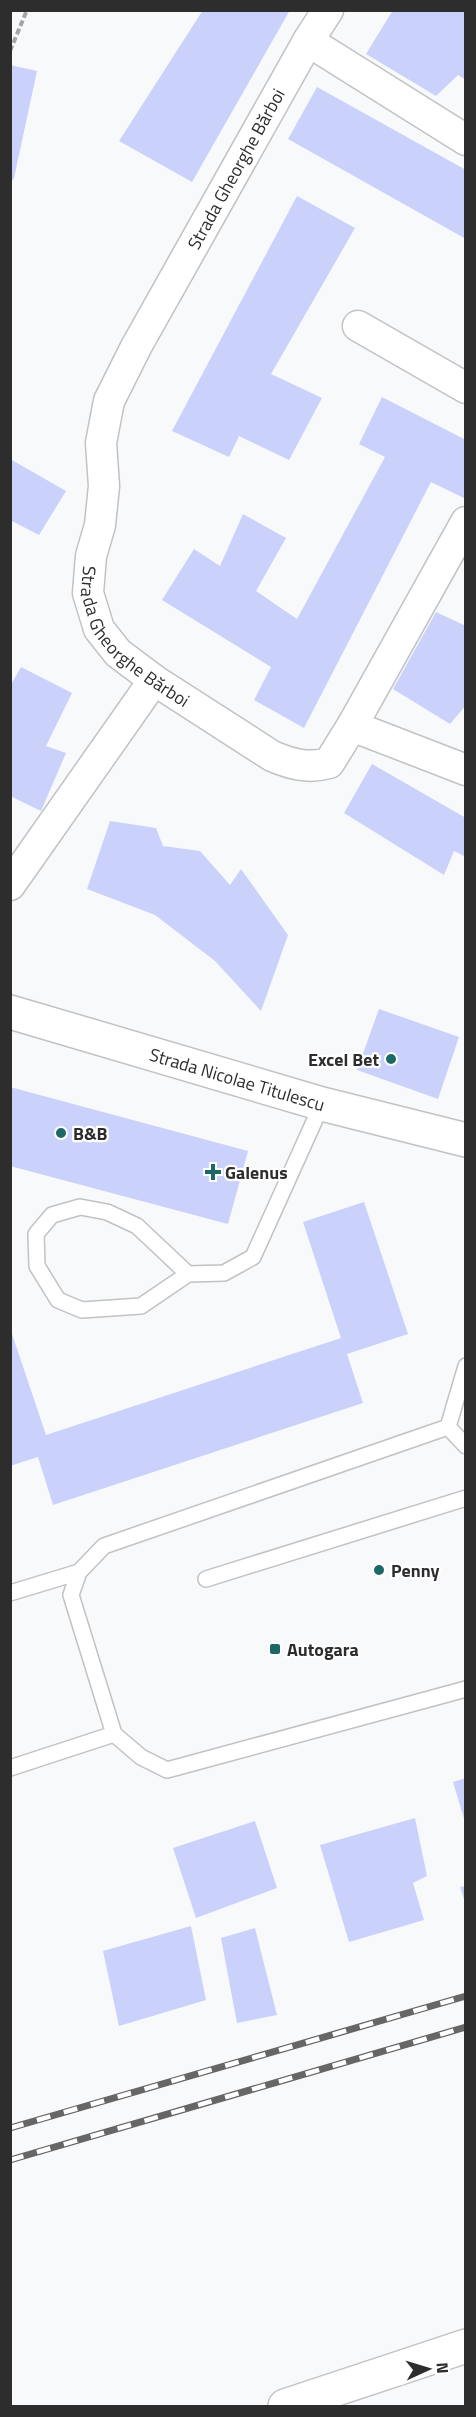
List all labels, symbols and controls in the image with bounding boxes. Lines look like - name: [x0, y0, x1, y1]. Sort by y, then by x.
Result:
- street label: Strada Gheorghe Bărboi: [180, 84, 292, 254]
- street label: Strada Gheorghe Bărboi: [74, 565, 195, 713]
- street label: Strada Nicolae Titulescu: [146, 1040, 328, 1118]
- place label: Excel Bet: [308, 1046, 379, 1073]
- marker: Excel Bet: [384, 1052, 398, 1066]
- place label: B&B: [73, 1120, 108, 1147]
- marker: B&B: [54, 1126, 68, 1140]
- place label: Galenus: [225, 1159, 288, 1186]
- marker: Galenus: [206, 1165, 220, 1179]
- place label: Penny: [391, 1557, 440, 1584]
- marker: Penny: [372, 1563, 386, 1577]
- place label: Autogara: [287, 1636, 359, 1663]
- marker: Autogara: [268, 1642, 282, 1656]
- north arrow: [398, 2339, 458, 2399]
- text: N: [431, 2362, 455, 2374]

